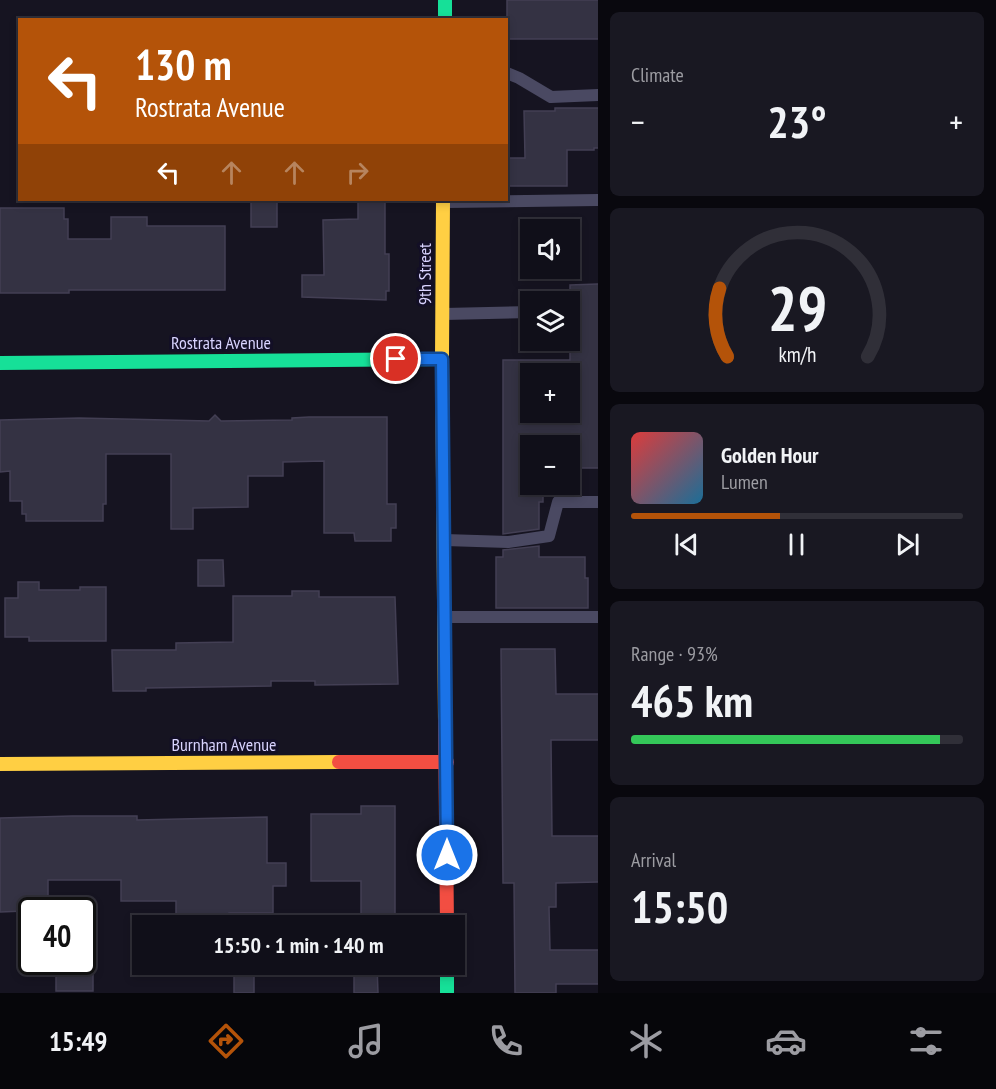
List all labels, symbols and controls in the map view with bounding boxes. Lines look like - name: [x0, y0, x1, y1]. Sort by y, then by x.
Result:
- text: 130 m: [135, 37, 232, 92]
- icon: left: [36, 42, 114, 120]
- text: Climate: [631, 62, 684, 88]
- text: Rostrata Avenue: [135, 90, 285, 124]
- text: 23°: [767, 92, 827, 150]
- text: −: [631, 100, 645, 143]
- text: +: [949, 100, 963, 143]
- icon: left: [152, 156, 185, 189]
- icon: ahead: [215, 156, 248, 189]
- icon: ahead: [278, 156, 311, 189]
- icon: right: [341, 156, 374, 189]
- map controls: [520, 219, 580, 495]
- button: sound: [520, 219, 580, 279]
- street label: 9th Street: [413, 243, 436, 305]
- text: 29: [767, 267, 827, 348]
- button: layers: [520, 291, 580, 351]
- street label: Rostrata Avenue: [171, 331, 271, 354]
- pin: [370, 333, 421, 384]
- text: km/h: [778, 341, 816, 369]
- icon: arrive: [379, 342, 412, 375]
- button: +: [520, 363, 580, 423]
- button: −: [520, 435, 580, 495]
- text: Golden Hour: [721, 441, 819, 469]
- text: Lumen: [721, 469, 768, 495]
- icon: previous: [670, 528, 703, 561]
- icon: pause: [780, 528, 813, 561]
- icon: next: [891, 528, 924, 561]
- text: Range · 93%: [631, 641, 718, 667]
- text: 465 km: [631, 671, 753, 729]
- street label: Burnham Avenue: [172, 733, 276, 756]
- position arrow: [415, 823, 479, 887]
- text: Arrival: [631, 847, 676, 873]
- text: 15:50: [631, 877, 728, 935]
- speed limit sign: 40: [18, 897, 96, 975]
- text: 15:50 · 1 min · 140 m: [213, 931, 384, 959]
- icon: directions: [205, 1020, 247, 1062]
- icon: music: [345, 1020, 387, 1062]
- icon: phone: [485, 1020, 527, 1062]
- icon: climate: [625, 1020, 667, 1062]
- icon: car: [765, 1020, 807, 1062]
- icon: filters: [905, 1020, 947, 1062]
- text: 15:49: [49, 1024, 107, 1058]

